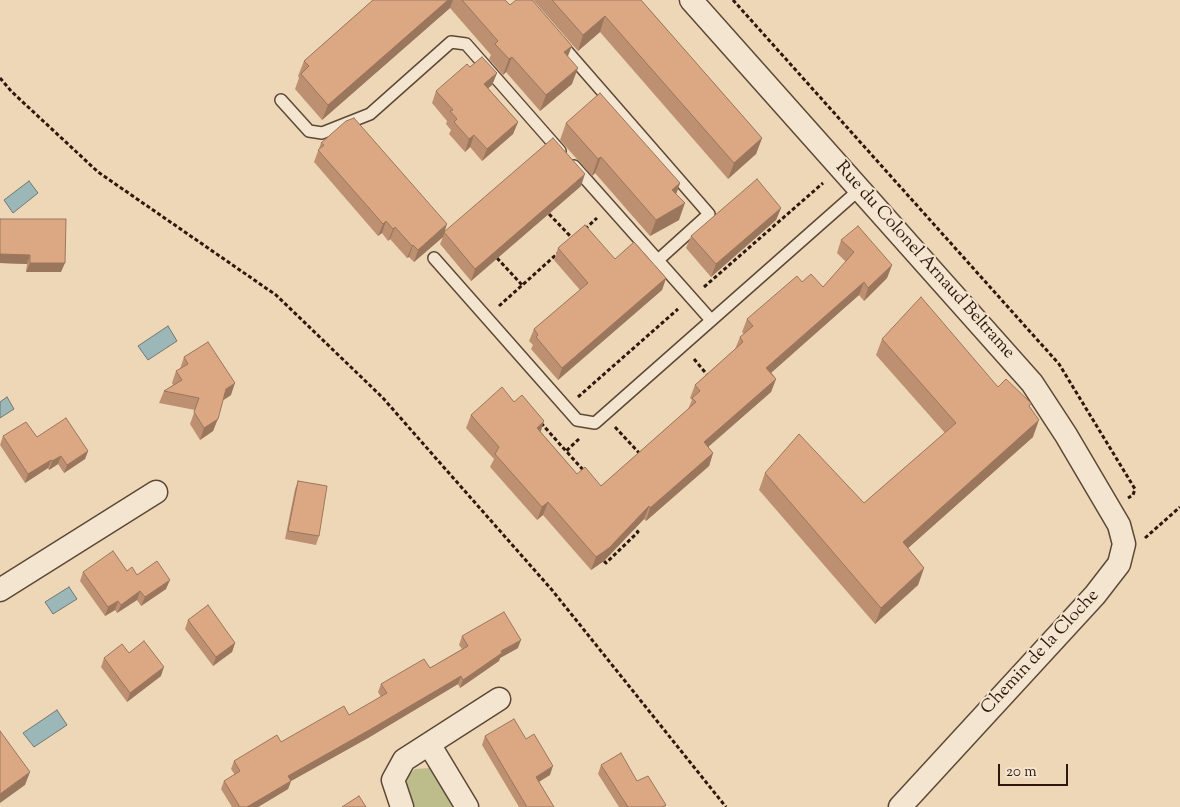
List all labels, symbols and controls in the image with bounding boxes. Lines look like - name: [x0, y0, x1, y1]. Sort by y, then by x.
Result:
- street label: Rue du Colonel Arnaud Beltrame: [830, 158, 1018, 364]
- street label: Chemin de la Cloche: [977, 586, 1105, 720]
- scale bar: [1000, 754, 1070, 786]
- text: 20 m: [1006, 762, 1037, 783]

